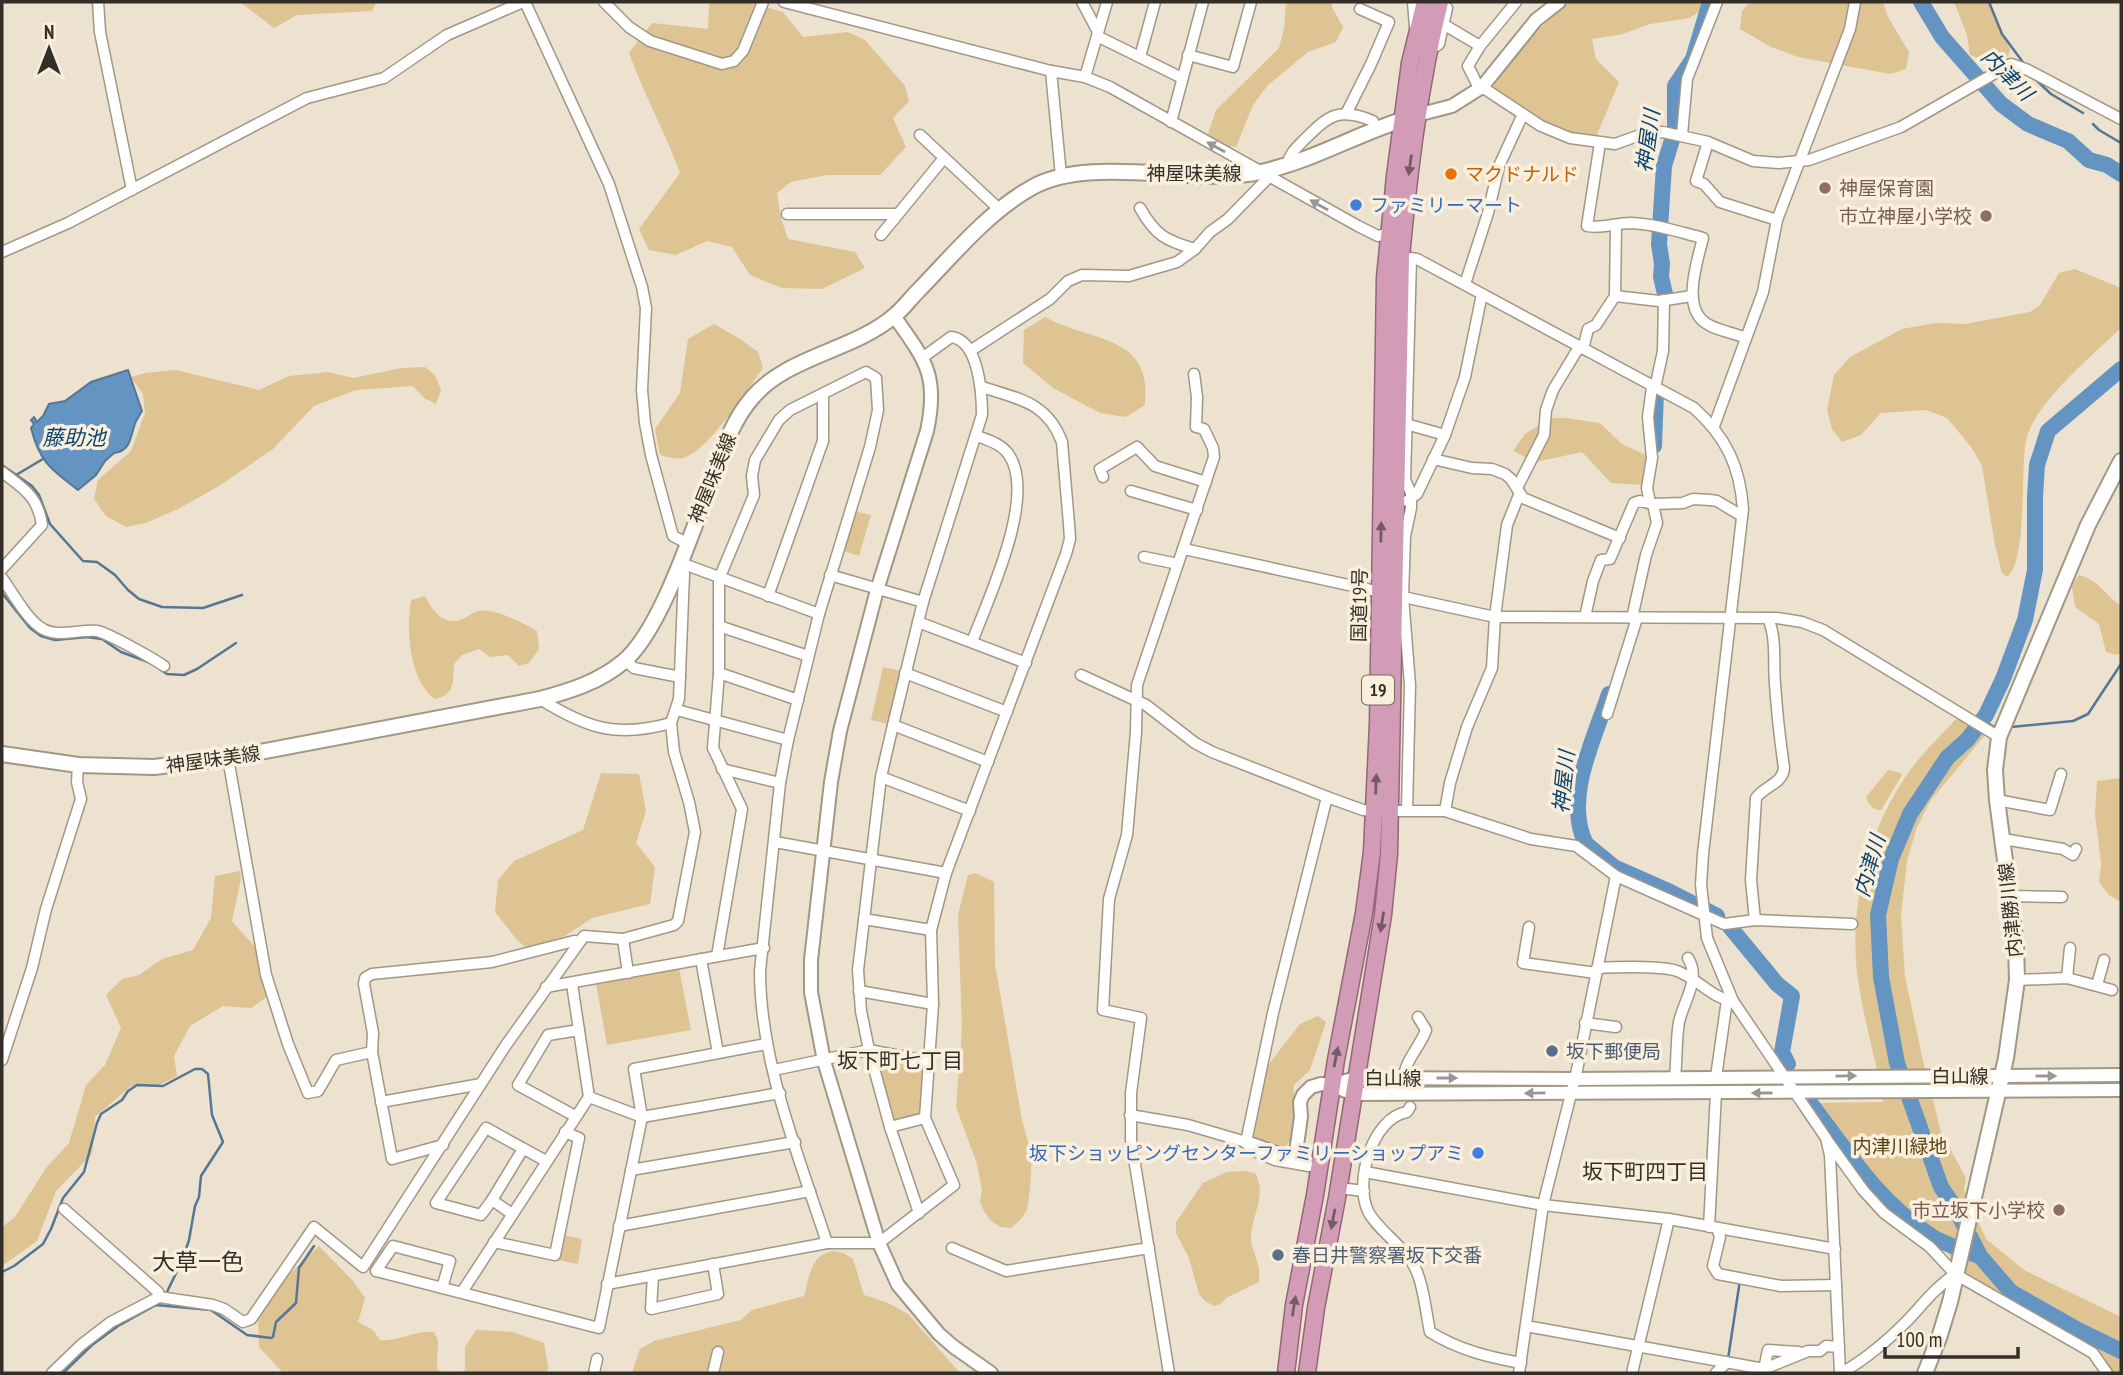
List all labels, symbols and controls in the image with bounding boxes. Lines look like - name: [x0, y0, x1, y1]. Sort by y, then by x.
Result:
- north arrow: [14, 14, 84, 84]
- text: N: [44, 20, 54, 44]
- water label: 内津川: [1976, 43, 2041, 108]
- water label: 神屋川: [1630, 106, 1666, 174]
- one-way arrow: [1206, 141, 1225, 153]
- one-way arrow: [1404, 154, 1415, 176]
- street label: 神屋味美線: [1146, 161, 1242, 185]
- place label: マクドナルド: [1465, 162, 1579, 186]
- marker: マクドナルド: [1443, 166, 1459, 182]
- place label: 神屋保育園: [1839, 176, 1934, 200]
- marker: 神屋保育園: [1817, 180, 1833, 196]
- place label: ファミリーマート: [1370, 193, 1522, 217]
- marker: ファミリーマート: [1348, 197, 1364, 213]
- one-way arrow: [1309, 199, 1329, 211]
- place label: 市立神屋小学校: [1839, 204, 1972, 228]
- marker: 市立神屋小学校: [1978, 208, 1994, 224]
- water label: 藤助池: [43, 424, 107, 451]
- street label: 神屋味美線: [683, 429, 741, 527]
- one-way arrow: [1375, 521, 1387, 543]
- street label: 国道19号: [1346, 568, 1372, 642]
- road number: 19: [1362, 676, 1394, 704]
- street label: 神屋味美線: [164, 741, 262, 777]
- water label: 神屋川: [1547, 747, 1580, 815]
- one-way arrow: [1370, 773, 1381, 795]
- water label: 内津川: [1848, 830, 1892, 900]
- street label: 内津勝川線: [1993, 861, 2027, 959]
- one-way arrow: [1376, 911, 1387, 933]
- place label: 坂下郵便局: [1566, 1039, 1661, 1063]
- marker: 坂下郵便局: [1544, 1043, 1560, 1059]
- one-way arrow: [1331, 1046, 1342, 1068]
- district label: 坂下町七丁目: [837, 1047, 963, 1074]
- street label: 白山線: [1931, 1064, 1989, 1088]
- street label: 白山線: [1364, 1066, 1422, 1090]
- one-way arrow: [1836, 1070, 1858, 1082]
- one-way arrow: [2035, 1070, 2057, 1082]
- one-way arrow: [1437, 1072, 1459, 1084]
- one-way arrow: [1751, 1087, 1773, 1099]
- one-way arrow: [1523, 1088, 1545, 1099]
- park label: 内津川緑地: [1852, 1134, 1948, 1158]
- place label: 坂下ショッピングセンターファミリーショップアミ: [1029, 1141, 1464, 1165]
- marker: 坂下ショッピングセンターファミリーショップアミ: [1470, 1145, 1486, 1161]
- district label: 坂下町四丁目: [1582, 1158, 1708, 1185]
- place label: 市立坂下小学校: [1912, 1198, 2045, 1222]
- marker: 市立坂下小学校: [2051, 1202, 2067, 1218]
- one-way arrow: [1328, 1208, 1339, 1230]
- place label: 春日井警察署坂下交番: [1292, 1243, 1482, 1267]
- district label: 大草一色: [152, 1247, 244, 1276]
- marker: 春日井警察署坂下交番: [1270, 1247, 1286, 1263]
- one-way arrow: [1289, 1294, 1300, 1316]
- scale bar: [1885, 1316, 2018, 1360]
- text: 100 m: [1896, 1326, 1942, 1353]

